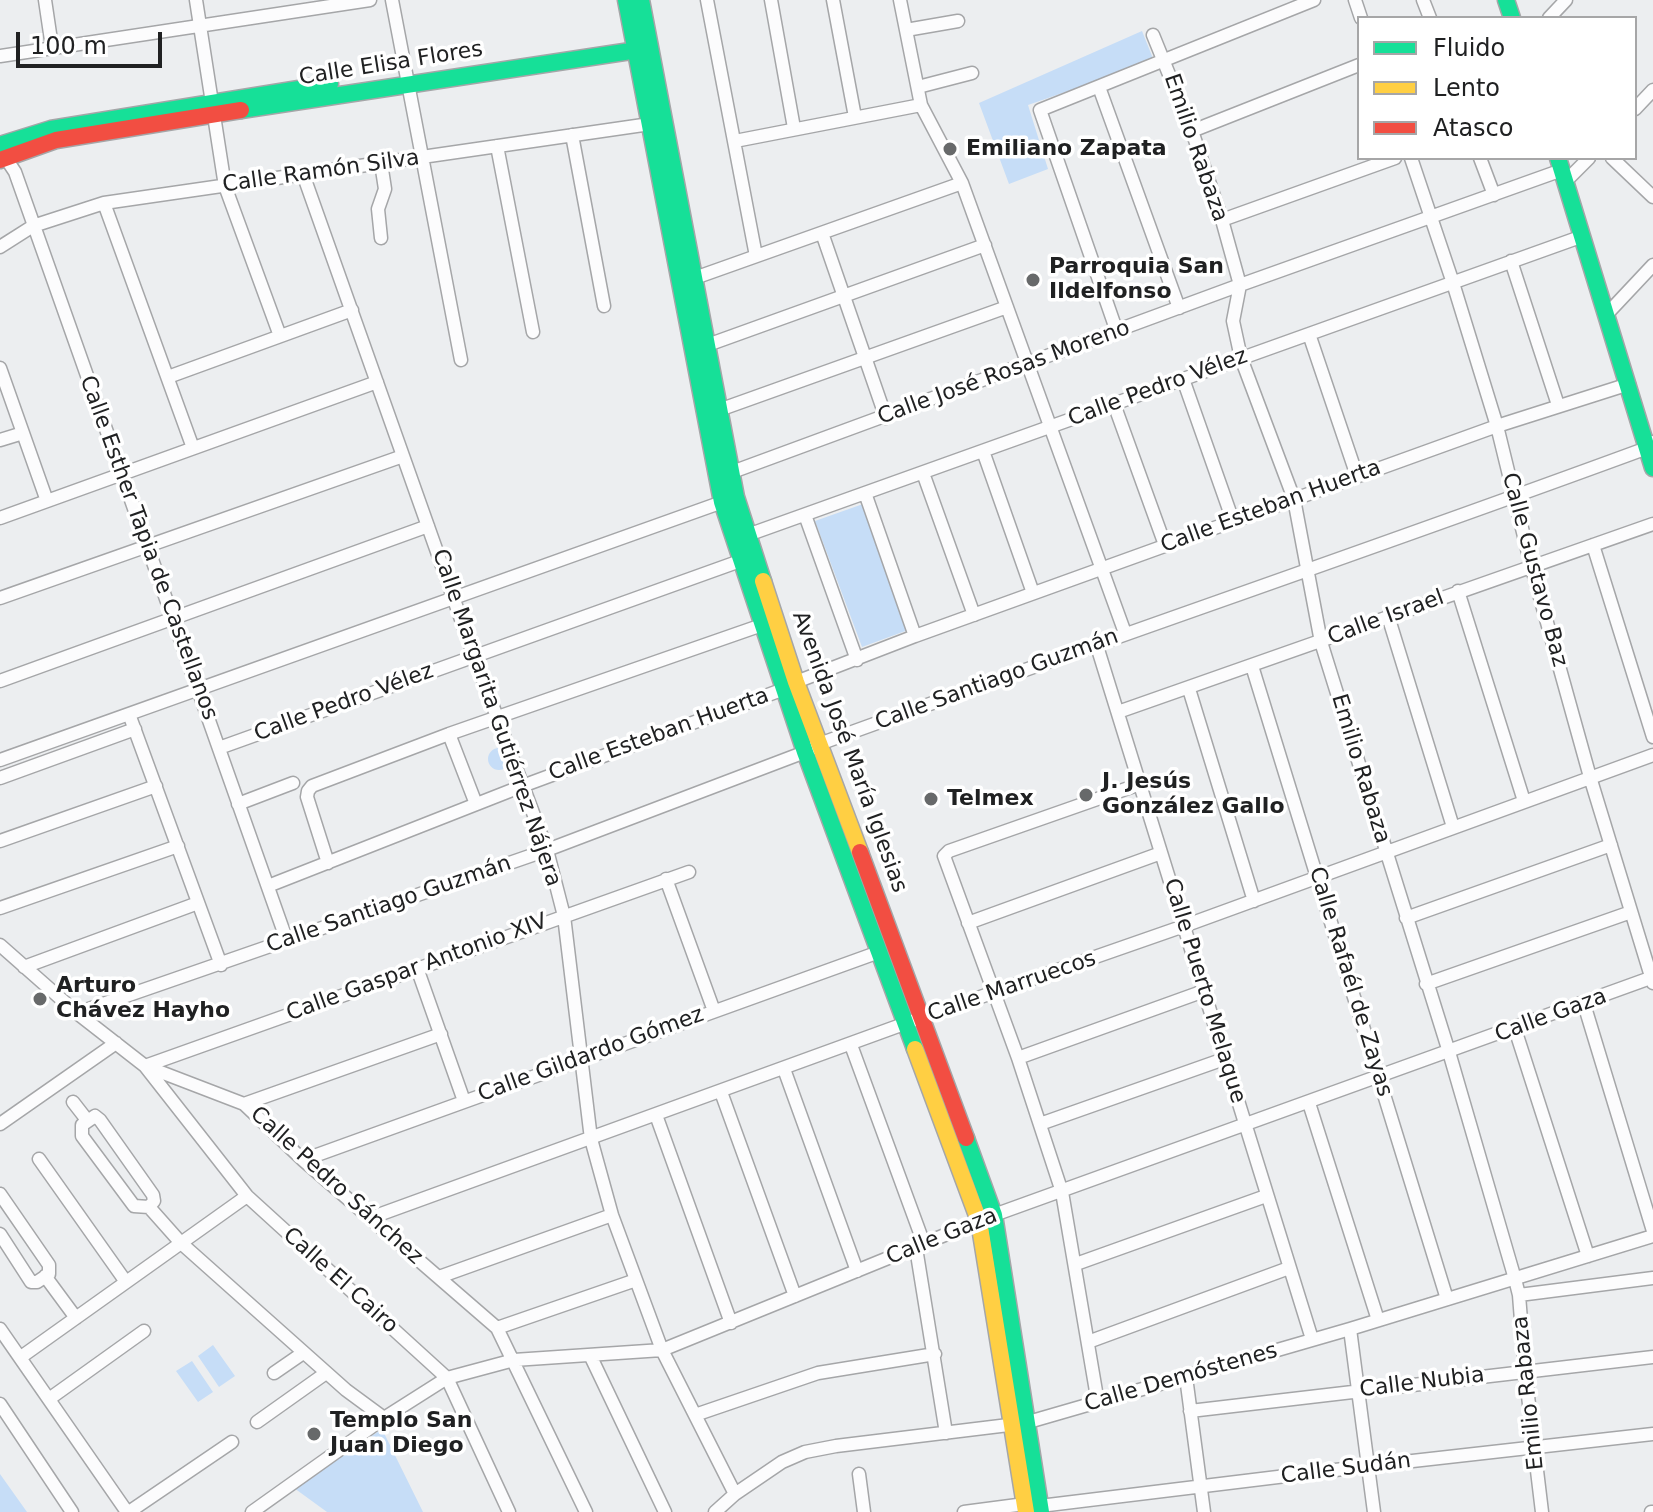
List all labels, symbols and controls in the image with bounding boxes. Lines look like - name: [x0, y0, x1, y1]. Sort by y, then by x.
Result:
- scale bar: [20, 16, 166, 66]
- legend: [1357, 16, 1637, 160]
- text: 100 m: [30, 32, 107, 60]
- text: Fluido: [1433, 34, 1505, 62]
- street label: Calle Elisa Flores: [297, 36, 485, 92]
- street label: Emilio Rabaza: [1157, 70, 1233, 226]
- text: Lento: [1433, 74, 1500, 102]
- text: Atasco: [1433, 114, 1514, 142]
- place label: Emiliano Zapata: [966, 136, 1167, 162]
- marker: Emiliano Zapata: [941, 140, 959, 158]
- street label: Calle Ramón Silva: [221, 145, 421, 199]
- place label: Parroquia San Ildelfonso: [1049, 254, 1224, 306]
- marker: Parroquia San Ildelfonso: [1024, 271, 1042, 289]
- street label: Calle José Rosas Moreno: [874, 315, 1134, 431]
- street label: Calle Pedro Vélez: [1065, 343, 1251, 433]
- street label: Calle Esther Tapia de Castellanos: [73, 372, 223, 724]
- street label: Calle Esteban Huerta: [1157, 455, 1385, 559]
- street label: Calle Gustavo Baz: [1495, 470, 1573, 670]
- street label: Calle Margarita Gutiérrez Nájera: [426, 546, 566, 890]
- street label: Calle Israel: [1324, 585, 1448, 651]
- street label: Avenida José María Iglesias: [786, 608, 912, 896]
- street label: Calle Santiago Guzmán: [872, 624, 1122, 736]
- street label: Calle Pedro Vélez: [251, 658, 437, 748]
- street label: Calle Esteban Huerta: [545, 683, 773, 787]
- street label: Emilio Rabaza: [1325, 691, 1395, 847]
- place label: J. Jesús González Gallo: [1102, 769, 1285, 820]
- place label: Telmex: [947, 786, 1034, 812]
- marker: J. Jesús González Gallo: [1077, 786, 1095, 804]
- marker: Telmex: [922, 790, 940, 808]
- street label: Calle Santiago Guzmán: [263, 851, 515, 959]
- street label: Calle Rafaél de Zayas: [1302, 864, 1398, 1100]
- street label: Calle Puerto Melaque: [1157, 875, 1251, 1107]
- street label: Calle Gaspar Antonio XIV: [283, 909, 551, 1027]
- street label: Calle Marruecos: [924, 946, 1100, 1028]
- place label: Arturo Chávez Hayho: [56, 973, 230, 1024]
- street label: Calle Gaza: [1491, 984, 1611, 1048]
- marker: Arturo Chávez Hayho: [31, 990, 49, 1008]
- street label: Calle Gildardo Gómez: [474, 1002, 708, 1108]
- street label: Calle Pedro Sánchez: [244, 1102, 428, 1270]
- street label: Calle Gaza: [883, 1203, 1001, 1271]
- street label: Calle El Cairo: [277, 1222, 403, 1340]
- street label: Emilio Rabaza: [1508, 1315, 1550, 1471]
- street label: Calle Demóstenes: [1081, 1338, 1281, 1418]
- street label: Calle Nubia: [1358, 1362, 1486, 1404]
- place label: Templo San Juan Diego: [330, 1408, 472, 1460]
- marker: Templo San Juan Diego: [305, 1425, 323, 1443]
- street label: Calle Sudán: [1279, 1448, 1413, 1490]

